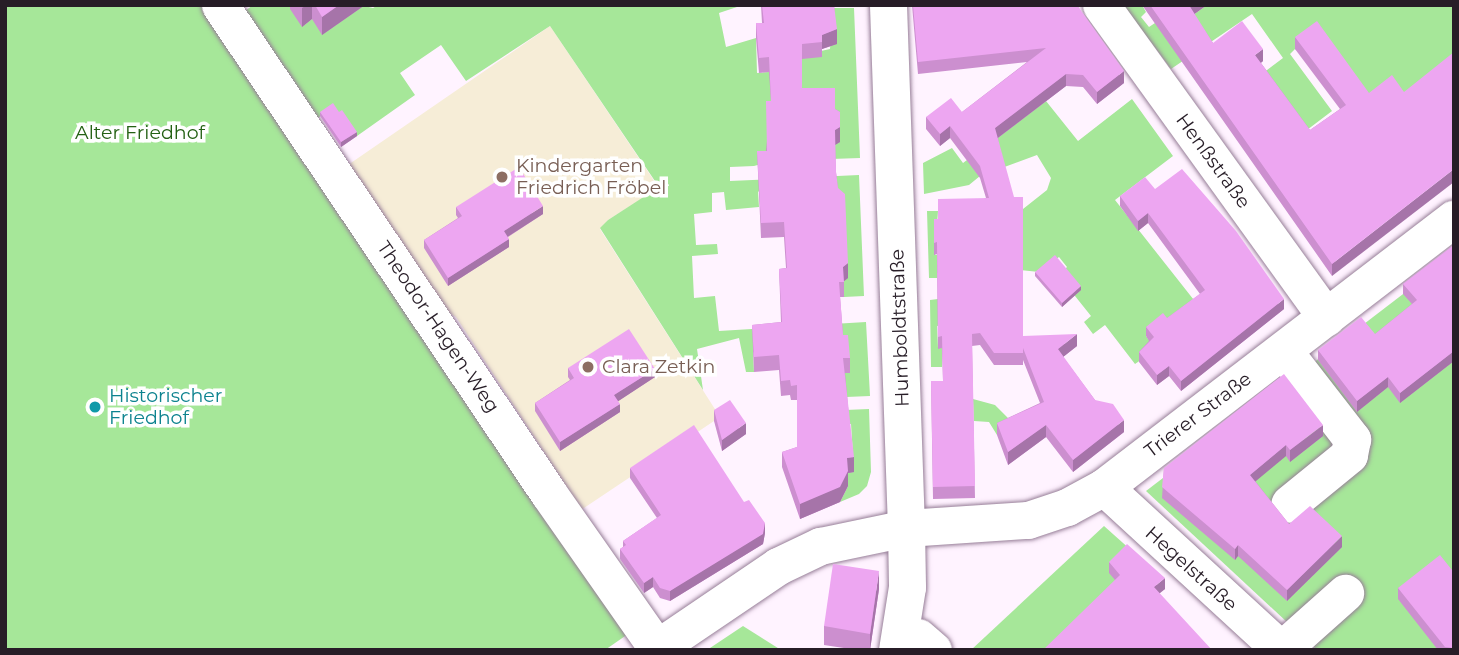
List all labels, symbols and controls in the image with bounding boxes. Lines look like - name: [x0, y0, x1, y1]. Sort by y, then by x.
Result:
- street label: Henßstraße: [1171, 109, 1255, 213]
- park label: Alter Friedhof: [75, 122, 205, 144]
- place label: Kindergarten Friedrich Fröbel: [516, 155, 666, 199]
- marker: Kindergarten Friedrich Fröbel: [494, 169, 510, 185]
- street label: Theodor-Hagen-Weg: [372, 237, 504, 417]
- street label: Humboldtstraße: [886, 249, 914, 407]
- place label: Clara Zetkin: [602, 356, 715, 378]
- marker: Clara Zetkin: [580, 359, 596, 375]
- street label: Trierer Straße: [1140, 367, 1256, 463]
- place label: Historischer Friedhof: [109, 385, 222, 429]
- marker: Historischer Friedhof: [87, 399, 103, 415]
- street label: Hegelstraße: [1140, 522, 1242, 616]

